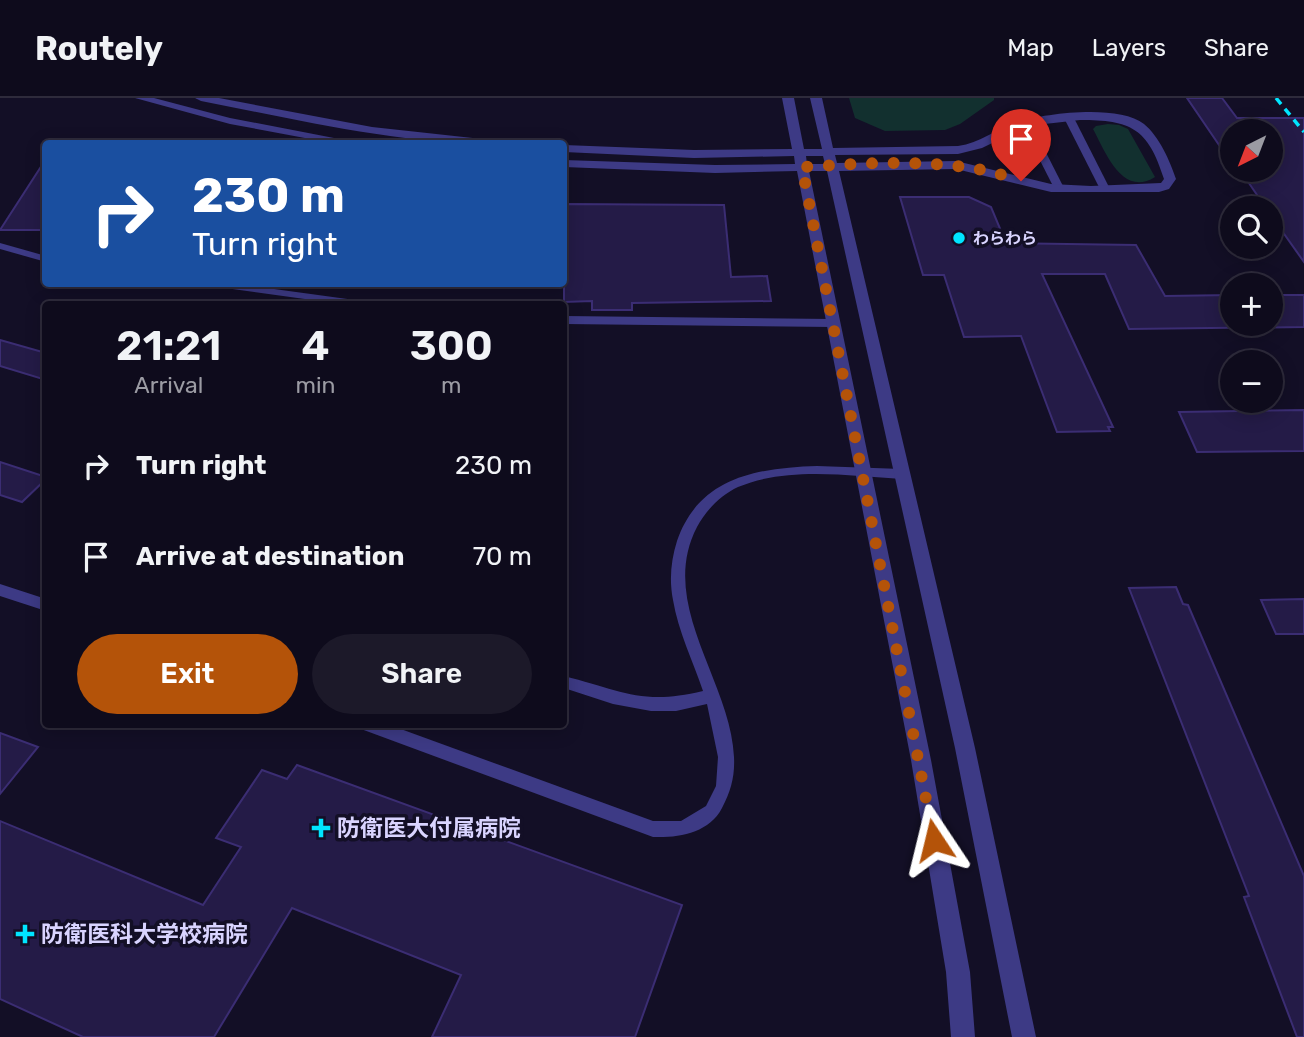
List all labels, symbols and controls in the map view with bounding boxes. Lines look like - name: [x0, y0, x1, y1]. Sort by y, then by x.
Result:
- text: Routely: [35, 29, 163, 68]
- text: Map: [1007, 34, 1054, 62]
- text: Layers: [1092, 34, 1166, 62]
- text: Share: [1204, 34, 1269, 62]
- pin: [991, 109, 1051, 181]
- north arrow: [1220, 119, 1283, 182]
- map controls: [1220, 119, 1283, 413]
- icon: arrive: [1002, 120, 1040, 158]
- text: 230 m: [192, 166, 345, 224]
- icon: right: [77, 168, 168, 259]
- button: search: [1220, 196, 1283, 259]
- text: Turn right: [192, 225, 337, 263]
- place label: わらわら: [973, 229, 1037, 248]
- marker: わらわら: [951, 230, 967, 246]
- button: +: [1220, 273, 1283, 336]
- text: 21:21: [116, 321, 222, 371]
- text: 4: [302, 321, 330, 371]
- text: 300: [410, 321, 493, 371]
- button: −: [1220, 350, 1283, 413]
- text: Arrival: [134, 371, 203, 399]
- text: min: [296, 371, 336, 399]
- text: m: [441, 371, 461, 399]
- icon: right: [77, 447, 115, 485]
- text: Turn right: [136, 450, 266, 481]
- text: 230 m: [455, 450, 532, 481]
- icon: arrive: [77, 538, 115, 576]
- text: Arrive at destination: [136, 541, 404, 572]
- text: 70 m: [473, 541, 532, 572]
- button: Exit: [77, 634, 298, 714]
- button: Share: [312, 634, 532, 714]
- position arrow: [897, 803, 971, 877]
- place label: 防衛医大付属病院: [337, 814, 521, 842]
- marker: 防衛医大付属病院: [311, 818, 331, 838]
- place label: 防衛医科大学校病院: [41, 920, 248, 948]
- marker: 防衛医科大学校病院: [15, 924, 35, 944]

